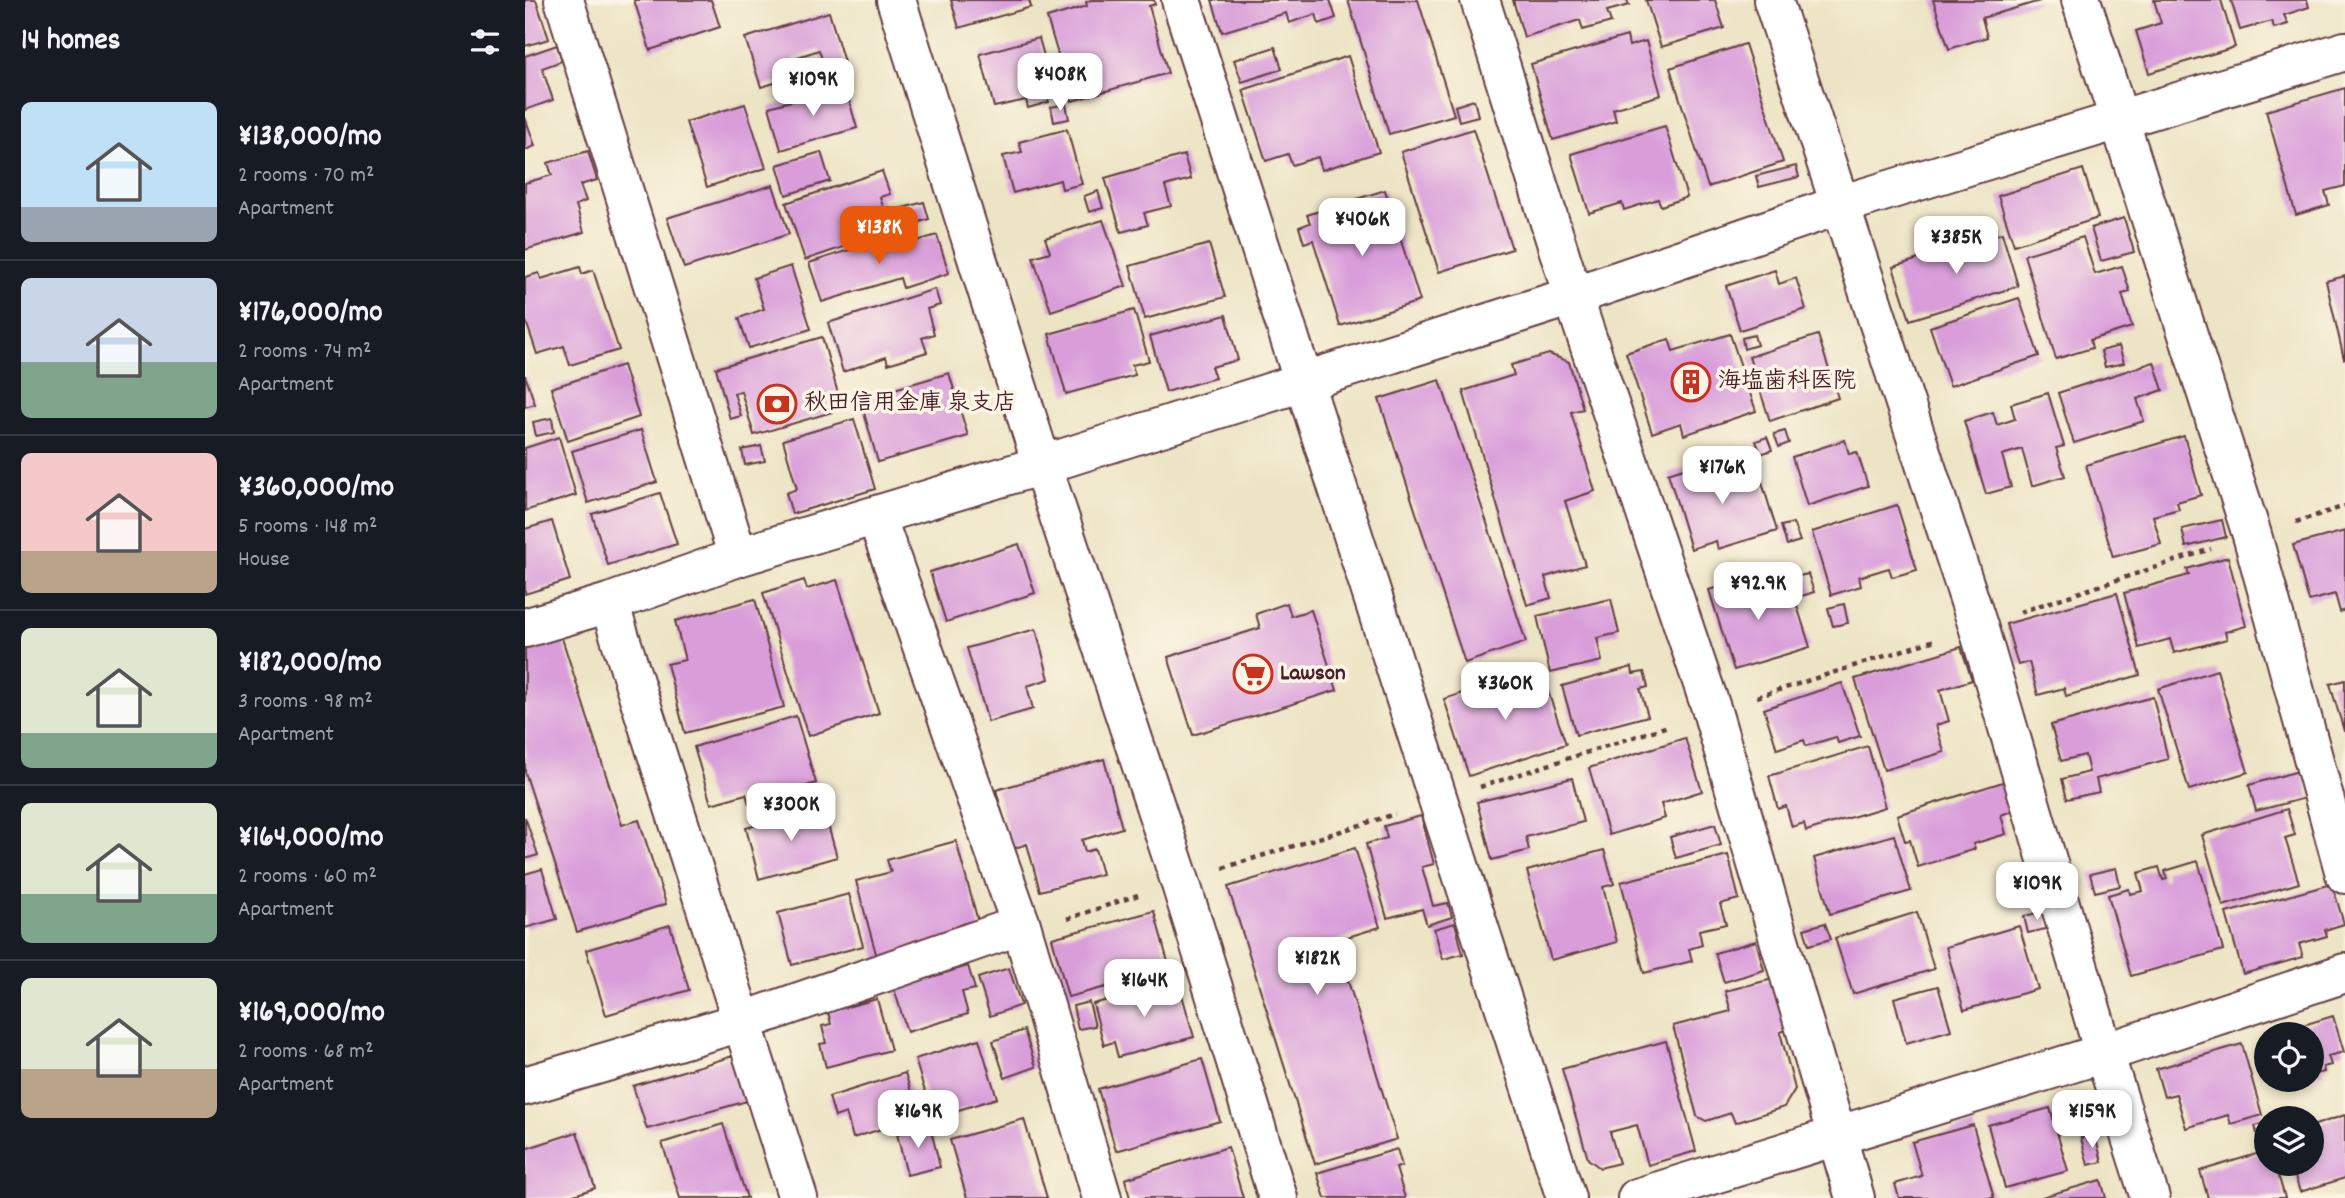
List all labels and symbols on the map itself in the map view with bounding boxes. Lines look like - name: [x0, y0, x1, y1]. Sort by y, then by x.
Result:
- pin: ¥408K: [1011, 54, 1109, 113]
- pin: ¥109K: [764, 58, 862, 118]
- pin: ¥406K: [1313, 198, 1411, 258]
- pin: ¥138K: [830, 206, 928, 266]
- pin: ¥385K: [1907, 216, 2005, 276]
- building icon: 海塩歯科医院: [1670, 361, 1712, 403]
- place label: 海塩歯科医院: [1718, 366, 1856, 399]
- bank icon: 秋田信用金庫 泉支店: [756, 383, 798, 425]
- place label: 秋田信用金庫 泉支店: [804, 388, 1016, 421]
- pin: ¥176K: [1673, 447, 1771, 506]
- pin: ¥92.9K: [1701, 562, 1815, 622]
- supermarket icon: Lawson: [1232, 653, 1274, 695]
- place label: Lawson: [1280, 658, 1346, 691]
- pin: ¥360K: [1456, 662, 1554, 722]
- pin: ¥300K: [742, 784, 840, 843]
- pin: ¥109K: [1988, 862, 2086, 922]
- pin: ¥182K: [1268, 937, 1366, 997]
- pin: ¥164K: [1095, 960, 1193, 1019]
- pin: ¥169K: [869, 1090, 967, 1150]
- pin: ¥159K: [2043, 1090, 2141, 1150]

